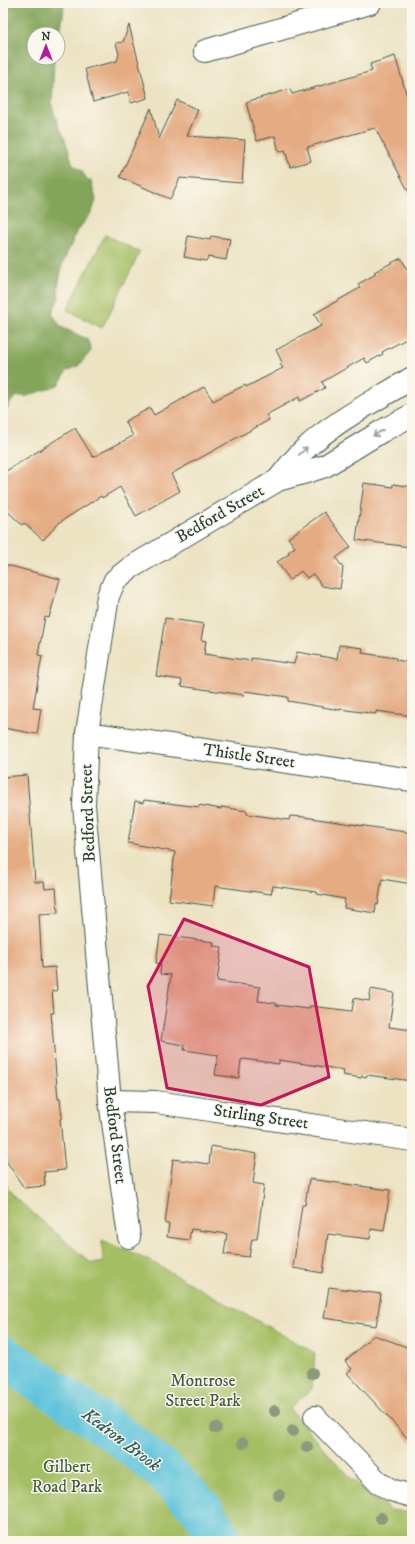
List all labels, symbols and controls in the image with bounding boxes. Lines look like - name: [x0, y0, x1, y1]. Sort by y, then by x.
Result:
- north arrow: [26, 26, 66, 66]
- text: N: [41, 30, 51, 44]
- one-way arrow: [372, 430, 384, 438]
- one-way arrow: [298, 446, 308, 456]
- street label: Bedford Street: [172, 480, 269, 548]
- street label: Thistle Street: [201, 739, 297, 773]
- street label: Bedford Street: [75, 763, 101, 863]
- street label: Bedford Street: [98, 1085, 132, 1186]
- street label: Stirling Street: [212, 1099, 310, 1135]
- park label: Montrose Street Park: [165, 1370, 241, 1412]
- water label: Kedron Brook: [77, 1403, 165, 1477]
- park label: Gilbert Road Park: [32, 1456, 103, 1498]

